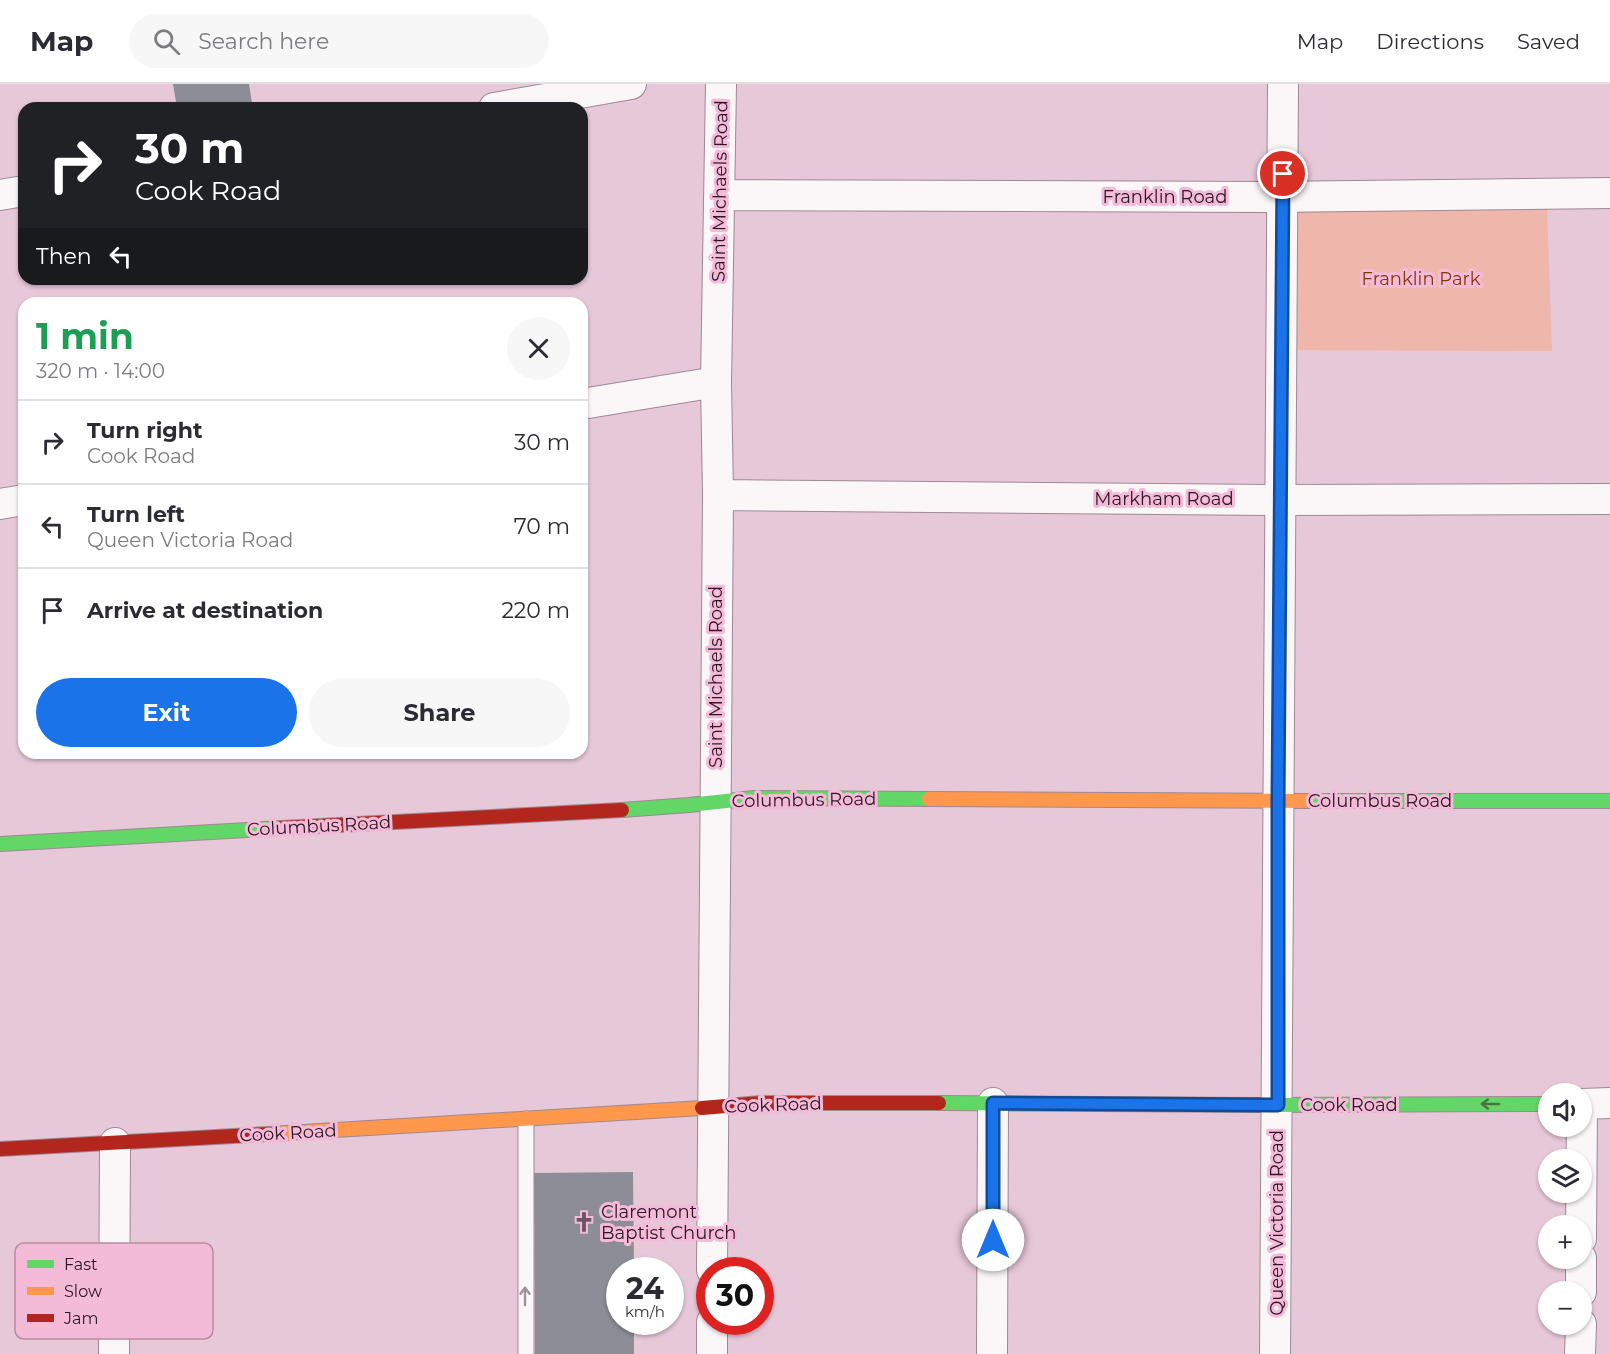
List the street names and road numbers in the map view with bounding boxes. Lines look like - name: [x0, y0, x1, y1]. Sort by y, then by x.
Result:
- street label: Saint Michaels Road: [707, 100, 733, 282]
- street label: Franklin Road: [1103, 186, 1227, 208]
- street label: Markham Road: [1094, 488, 1234, 510]
- street label: Saint Michaels Road: [705, 586, 727, 768]
- street label: Columbus Road: [732, 788, 876, 812]
- street label: Columbus Road: [1308, 790, 1452, 812]
- street label: Columbus Road: [246, 811, 392, 841]
- street label: Cook Road: [724, 1092, 822, 1118]
- street label: Cook Road: [1300, 1094, 1398, 1116]
- street label: Cook Road: [239, 1119, 337, 1147]
- street label: Queen Victoria Road: [1266, 1130, 1288, 1316]

